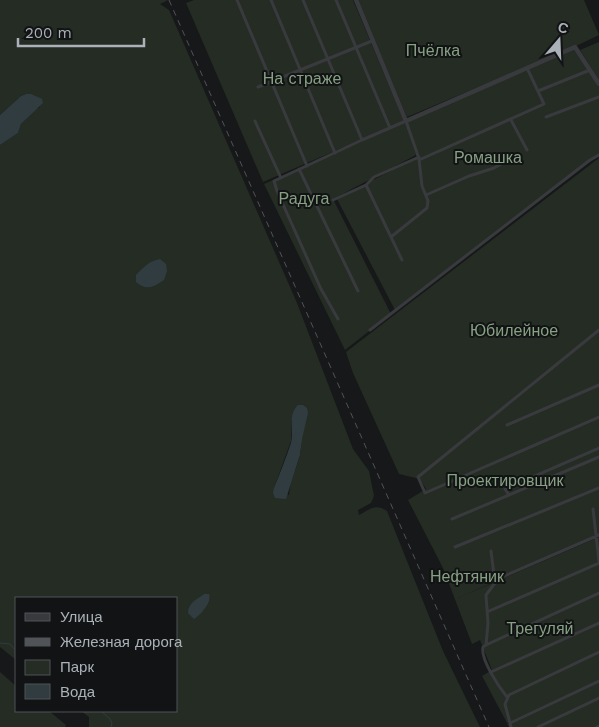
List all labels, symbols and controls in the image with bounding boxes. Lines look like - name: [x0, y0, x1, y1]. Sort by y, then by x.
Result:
- scale bar: [18, 15, 144, 47]
- north arrow: [534, 15, 584, 65]
- text: С: [556, 18, 571, 37]
- text: 200 m: [25, 24, 72, 42]
- park label: Пчёлка: [406, 41, 460, 60]
- park label: На страже: [263, 69, 341, 88]
- park label: Ромашка: [454, 148, 522, 167]
- park label: Радуга: [279, 189, 329, 208]
- park label: Юбилейное: [470, 321, 558, 340]
- park label: Проектировщик: [446, 471, 565, 490]
- park label: Нефтяник: [430, 567, 505, 586]
- legend: [15, 597, 178, 712]
- text: Улица: [60, 608, 103, 626]
- park label: Трегуляй: [506, 619, 574, 638]
- text: Железная дорога: [60, 633, 183, 651]
- text: Парк: [60, 658, 94, 676]
- text: Вода: [60, 683, 96, 701]

